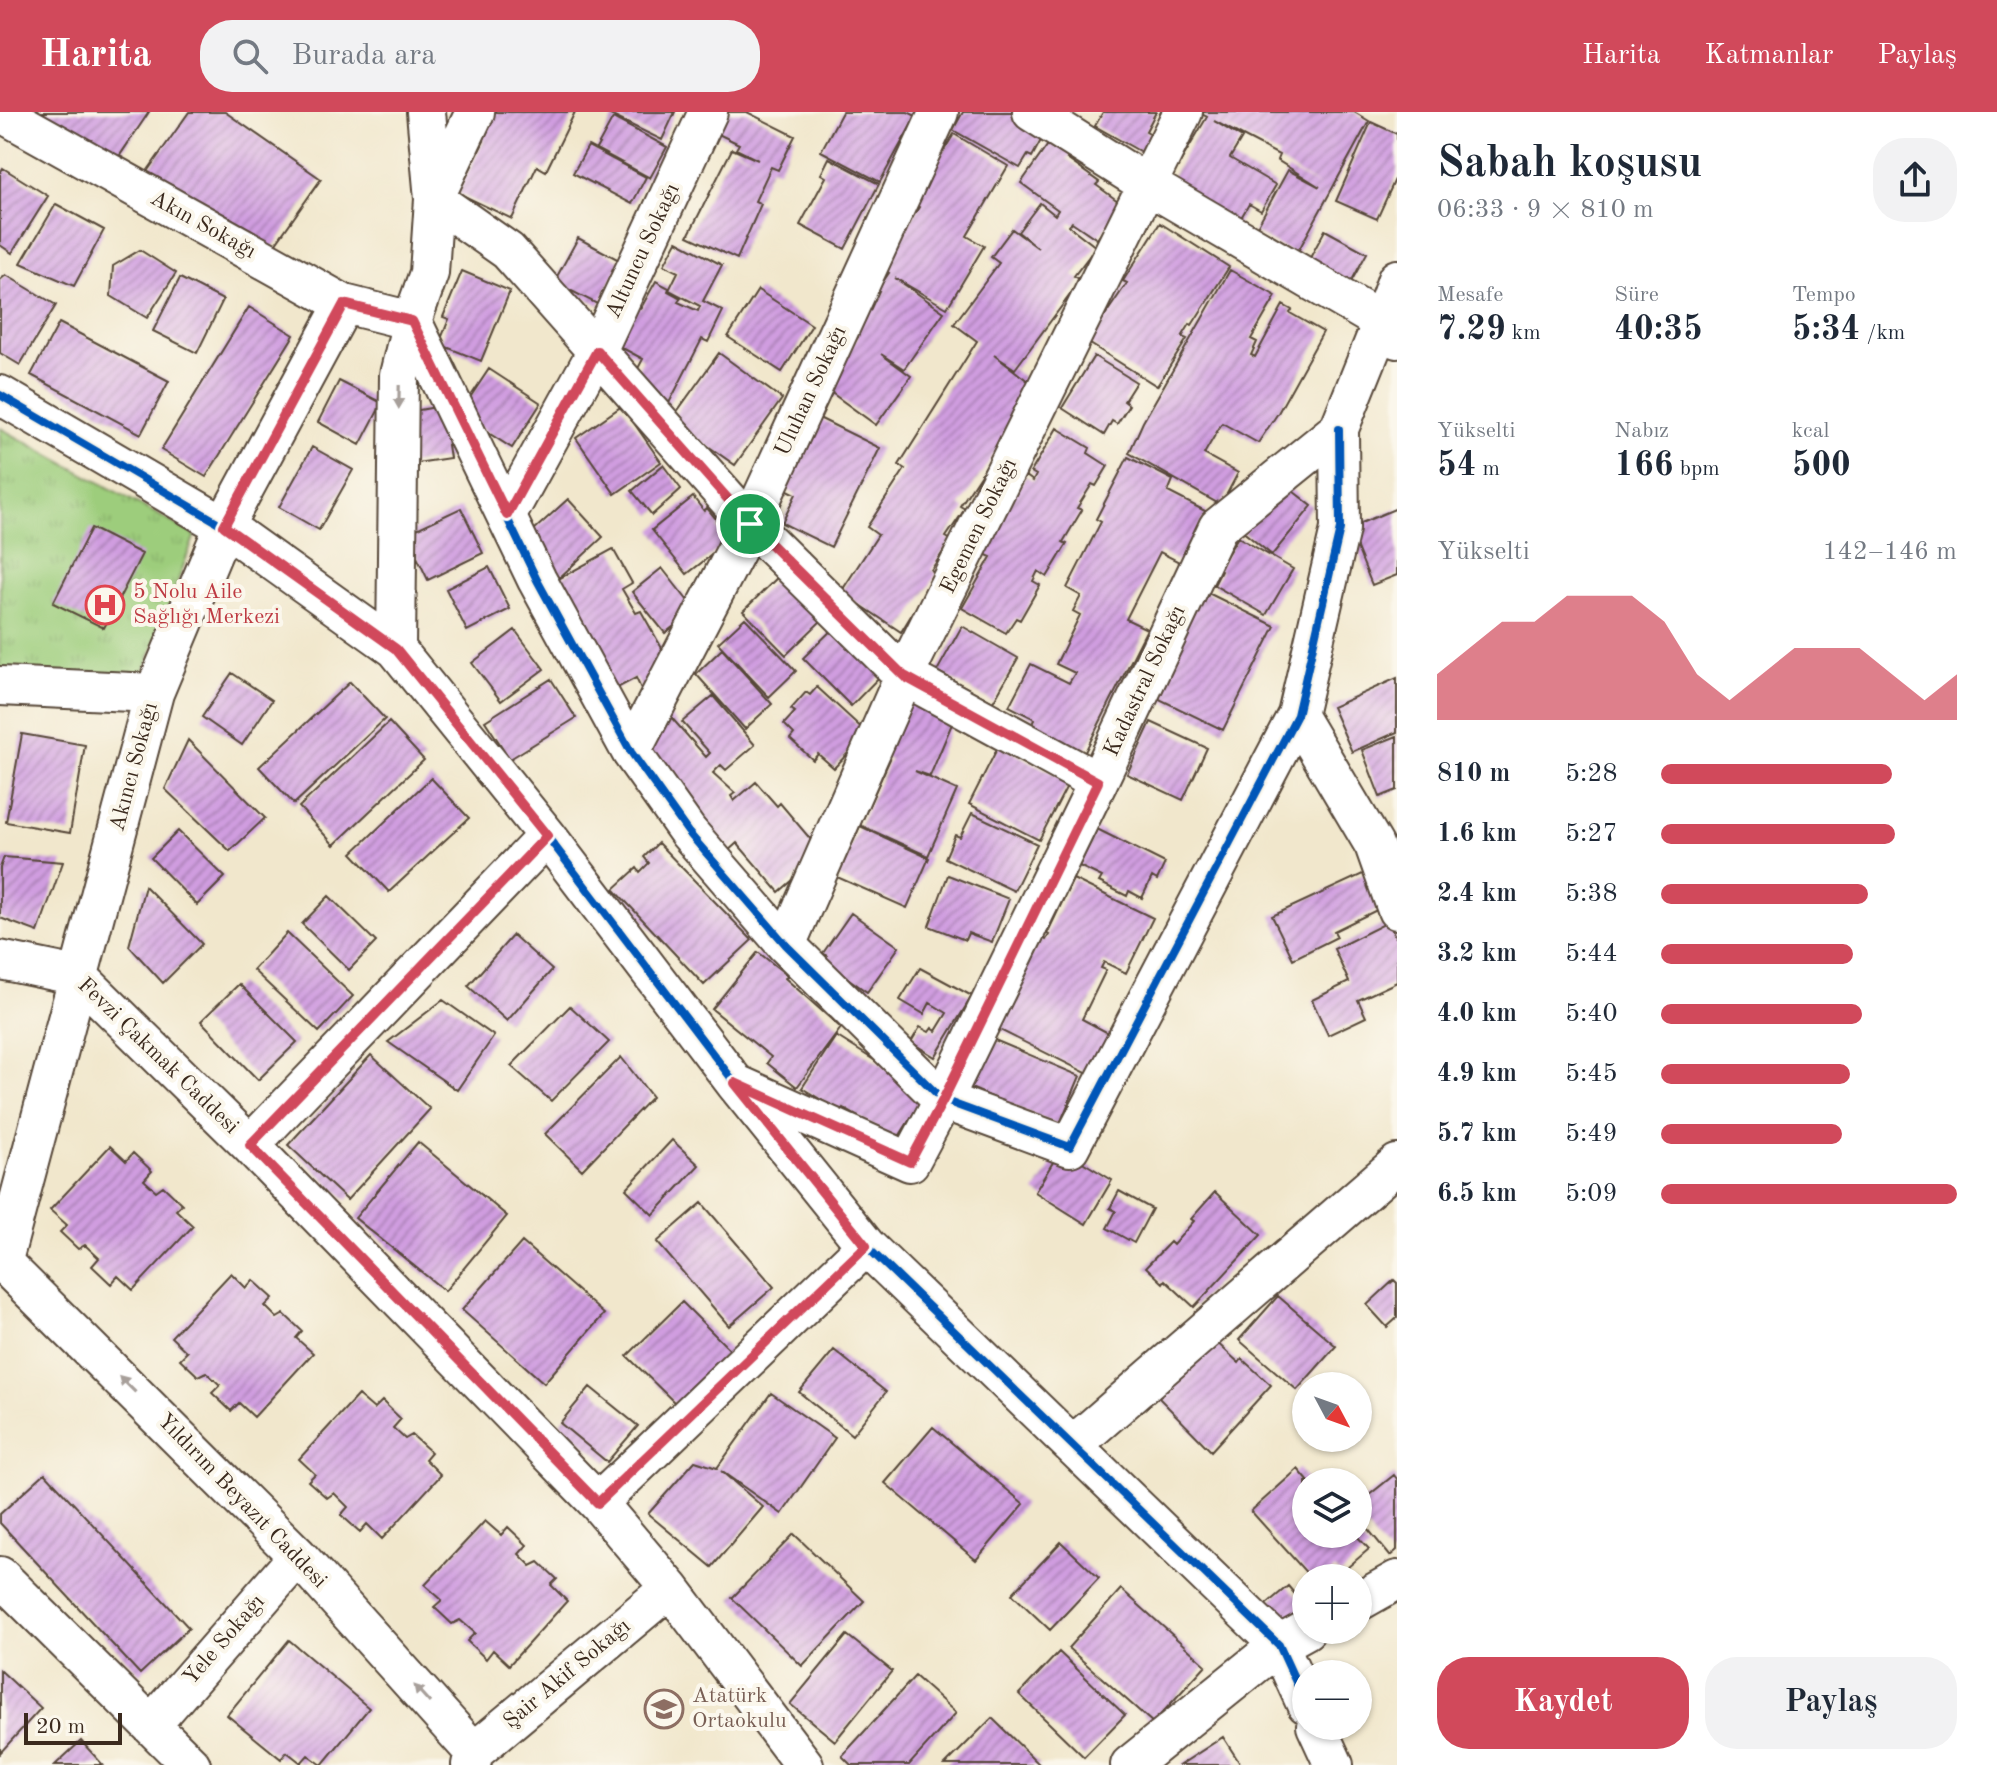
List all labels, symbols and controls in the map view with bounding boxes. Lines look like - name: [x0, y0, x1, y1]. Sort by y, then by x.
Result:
- search box: [200, 20, 760, 92]
- icon: search: [228, 34, 272, 78]
- text: Harita: [40, 37, 152, 75]
- text: Burada ara: [292, 41, 436, 71]
- text: Harita: [1582, 42, 1661, 70]
- text: Katmanlar: [1705, 42, 1833, 70]
- text: Paylaş: [1877, 42, 1957, 70]
- button: share: [1873, 138, 1957, 222]
- text: Sabah koşusu: [1437, 142, 1702, 186]
- street label: Altuncu Sokağı: [602, 180, 684, 322]
- street label: Akın Sokağı: [147, 187, 260, 263]
- text: 06:33 · 9 × 810 m: [1437, 197, 1654, 223]
- text: Mesafe: [1437, 284, 1503, 306]
- text: Süre: [1614, 284, 1659, 306]
- text: Tempo: [1792, 284, 1856, 306]
- text: 7.29: [1437, 313, 1506, 347]
- text: 40:35: [1614, 313, 1703, 347]
- text: 5:34: [1792, 313, 1860, 347]
- text: km: [1506, 322, 1541, 344]
- text: /km: [1860, 322, 1905, 344]
- street label: Uluhan Sokağı: [771, 323, 851, 459]
- one-way arrow: [393, 385, 405, 410]
- text: Yükselti: [1437, 420, 1515, 442]
- text: Nabız: [1614, 420, 1669, 442]
- text: kcal: [1792, 420, 1830, 442]
- text: 54: [1437, 449, 1476, 483]
- text: 166: [1614, 449, 1674, 483]
- text: 500: [1792, 449, 1851, 483]
- street label: Egemen Sokağı: [937, 455, 1021, 597]
- text: m: [1476, 458, 1500, 480]
- text: bpm: [1674, 458, 1720, 480]
- pin: [716, 490, 784, 558]
- icon: arrive: [728, 502, 772, 546]
- text: Yükselti: [1437, 539, 1530, 565]
- text: 142–146 m: [1822, 539, 1957, 565]
- place label: 5 Nolu Aile Sağlığı Merkezi: [133, 581, 280, 628]
- hospital icon: 5 Nolu Aile Sağlığı Merkezi: [84, 584, 126, 626]
- street label: Kadastral Sokağı: [1100, 602, 1190, 760]
- street label: Akıncı Sokağı: [106, 700, 162, 834]
- text: 810 m: [1437, 761, 1510, 787]
- text: 5:28: [1565, 761, 1618, 787]
- text: 1.6 km: [1437, 821, 1517, 847]
- text: 5:27: [1565, 821, 1618, 847]
- text: 2.4 km: [1437, 881, 1517, 907]
- text: 5:38: [1565, 881, 1618, 907]
- text: 3.2 km: [1437, 941, 1517, 967]
- text: 5:44: [1565, 941, 1618, 967]
- street label: Fevzi Çakmak Caddesi: [73, 974, 243, 1138]
- text: 4.0 km: [1437, 1001, 1517, 1027]
- text: 5:40: [1565, 1001, 1618, 1027]
- text: 4.9 km: [1437, 1061, 1517, 1087]
- text: 5:45: [1565, 1061, 1618, 1087]
- text: 5.7 km: [1437, 1121, 1517, 1147]
- text: 5:49: [1565, 1121, 1618, 1147]
- text: 6.5 km: [1437, 1181, 1517, 1207]
- text: 5:09: [1565, 1181, 1618, 1207]
- north arrow: [1292, 1372, 1372, 1452]
- map controls: [1292, 1372, 1372, 1740]
- one-way arrow: [118, 1375, 137, 1394]
- street label: Yıldırım Beyazıt Caddesi: [153, 1409, 331, 1593]
- button: layers: [1292, 1468, 1372, 1548]
- button: +: [1292, 1564, 1372, 1644]
- street label: Yele Sokağı: [179, 1591, 269, 1689]
- street label: Şair Akif Sokağı: [499, 1615, 635, 1733]
- button: Kaydet: [1437, 1657, 1689, 1749]
- button: Paylaş: [1705, 1657, 1957, 1749]
- button: −: [1292, 1660, 1372, 1740]
- one-way arrow: [414, 1685, 432, 1704]
- place label: Atatürk Ortaokulu: [692, 1685, 787, 1732]
- school or university icon: Atatürk Ortaokulu: [643, 1688, 685, 1730]
- scale bar: [24, 1709, 122, 1745]
- text: 20 m: [36, 1716, 85, 1738]

